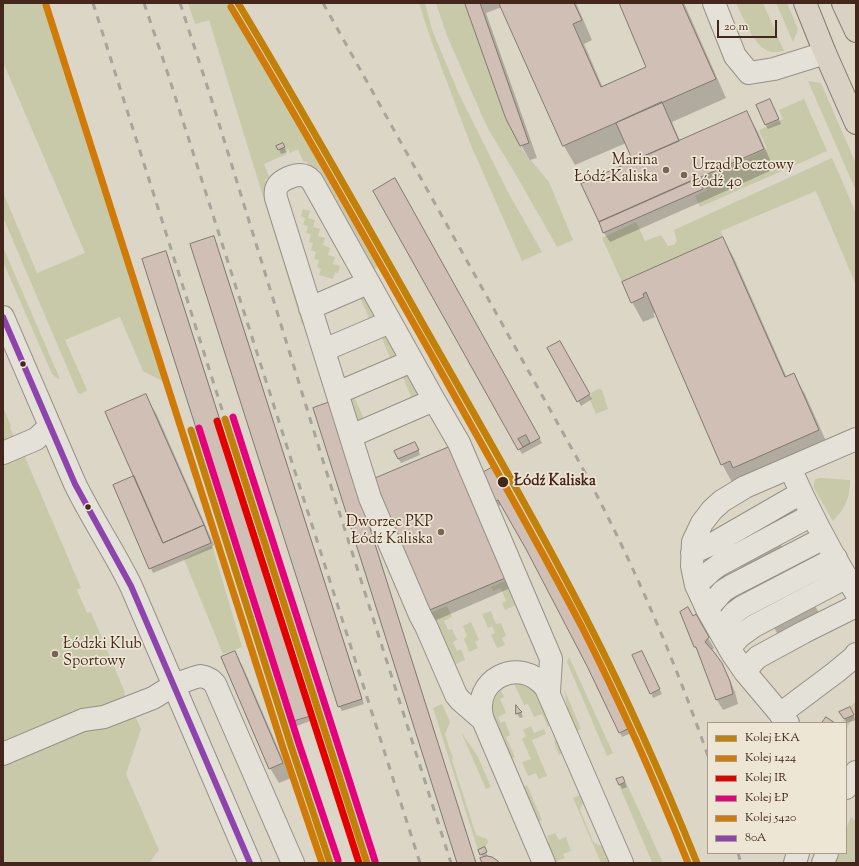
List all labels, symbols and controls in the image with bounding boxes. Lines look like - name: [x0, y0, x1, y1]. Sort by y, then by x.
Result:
- scale bar: [719, 12, 779, 38]
- text: 20 m: [724, 18, 748, 36]
- place label: Marina Łódź-Kaliska: [574, 152, 658, 187]
- place label: Urząd Pocztowy Łódź 40: [692, 157, 794, 192]
- marker: Marina Łódź-Kaliska: [661, 165, 671, 175]
- marker: Urząd Pocztowy Łódź 40: [679, 170, 689, 180]
- unlabelled marker: [18, 359, 28, 369]
- place label: Łódź Kaliska: [514, 473, 596, 491]
- marker: Łódź Kaliska: [496, 475, 510, 489]
- unlabelled marker: [83, 502, 93, 512]
- place label: Dworzec PKP Łódź Kaliska: [346, 514, 433, 549]
- marker: Dworzec PKP Łódź Kaliska: [436, 527, 446, 537]
- place label: Łódzki Klub Sportowy: [63, 636, 142, 671]
- marker: Łódzki Klub Sportowy: [50, 649, 60, 659]
- legend: [707, 722, 847, 854]
- text: Kolej ŁKA: [745, 729, 800, 747]
- text: Kolej 1424: [745, 749, 796, 767]
- text: Kolej IR: [745, 769, 787, 787]
- text: Kolej ŁP: [745, 789, 788, 807]
- text: Kolej 5420: [745, 809, 796, 827]
- text: 80A: [745, 829, 767, 847]

